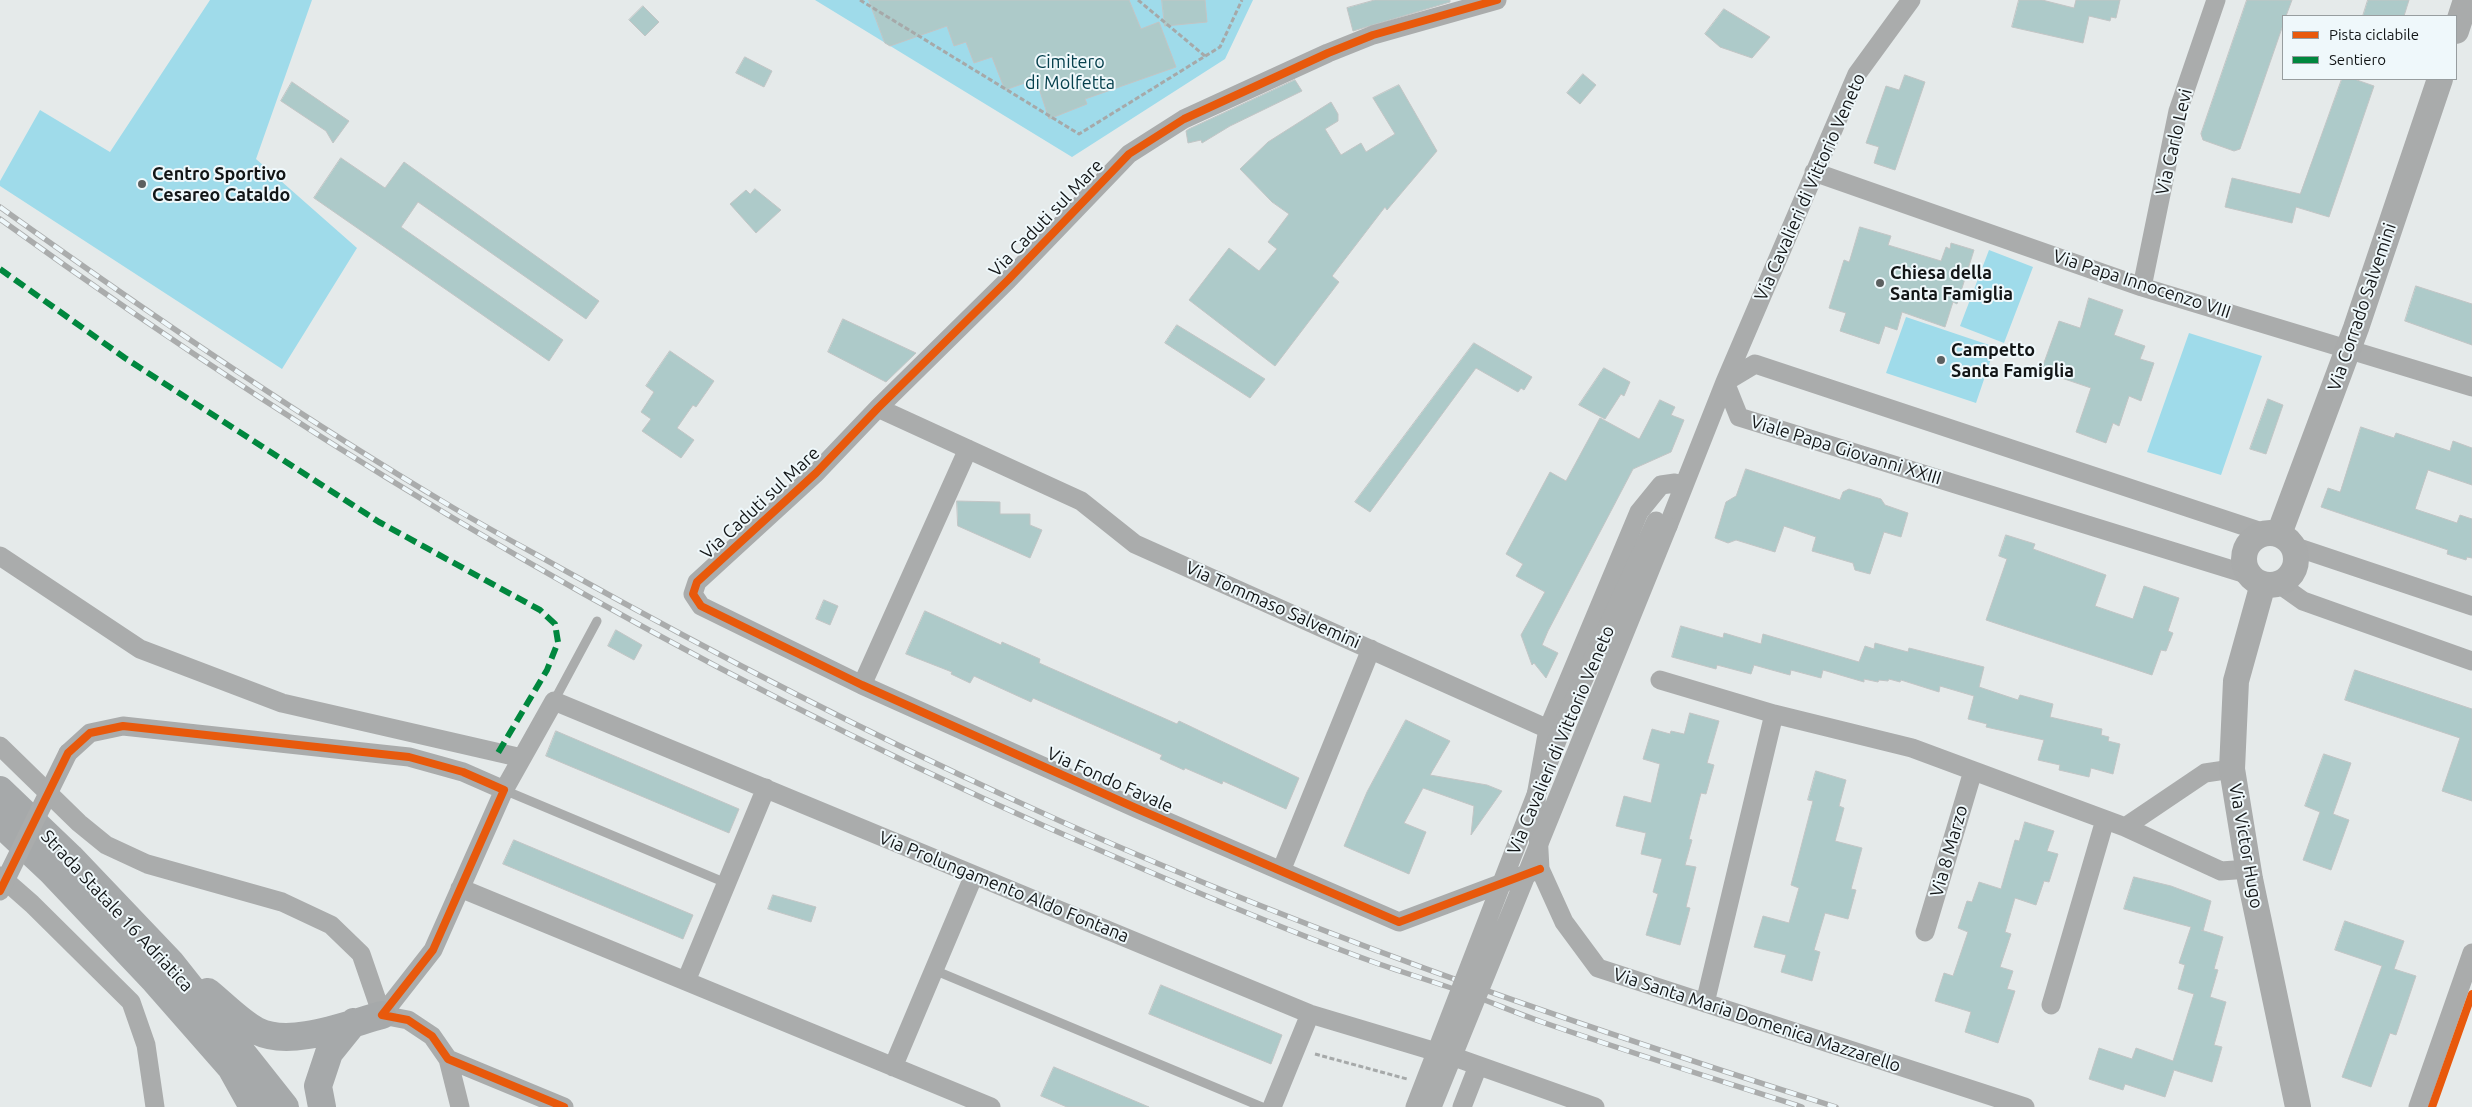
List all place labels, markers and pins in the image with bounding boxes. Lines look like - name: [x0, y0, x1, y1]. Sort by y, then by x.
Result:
- place label: Centro Sportivo Cesareo Cataldo: [152, 163, 290, 205]
- marker: Centro Sportivo Cesareo Cataldo: [136, 178, 148, 190]
- place label: Chiesa della Santa Famiglia: [1890, 262, 2013, 304]
- marker: Chiesa della Santa Famiglia: [1874, 277, 1886, 289]
- place label: Campetto Santa Famiglia: [1951, 339, 2074, 382]
- marker: Campetto Santa Famiglia: [1935, 354, 1947, 366]

